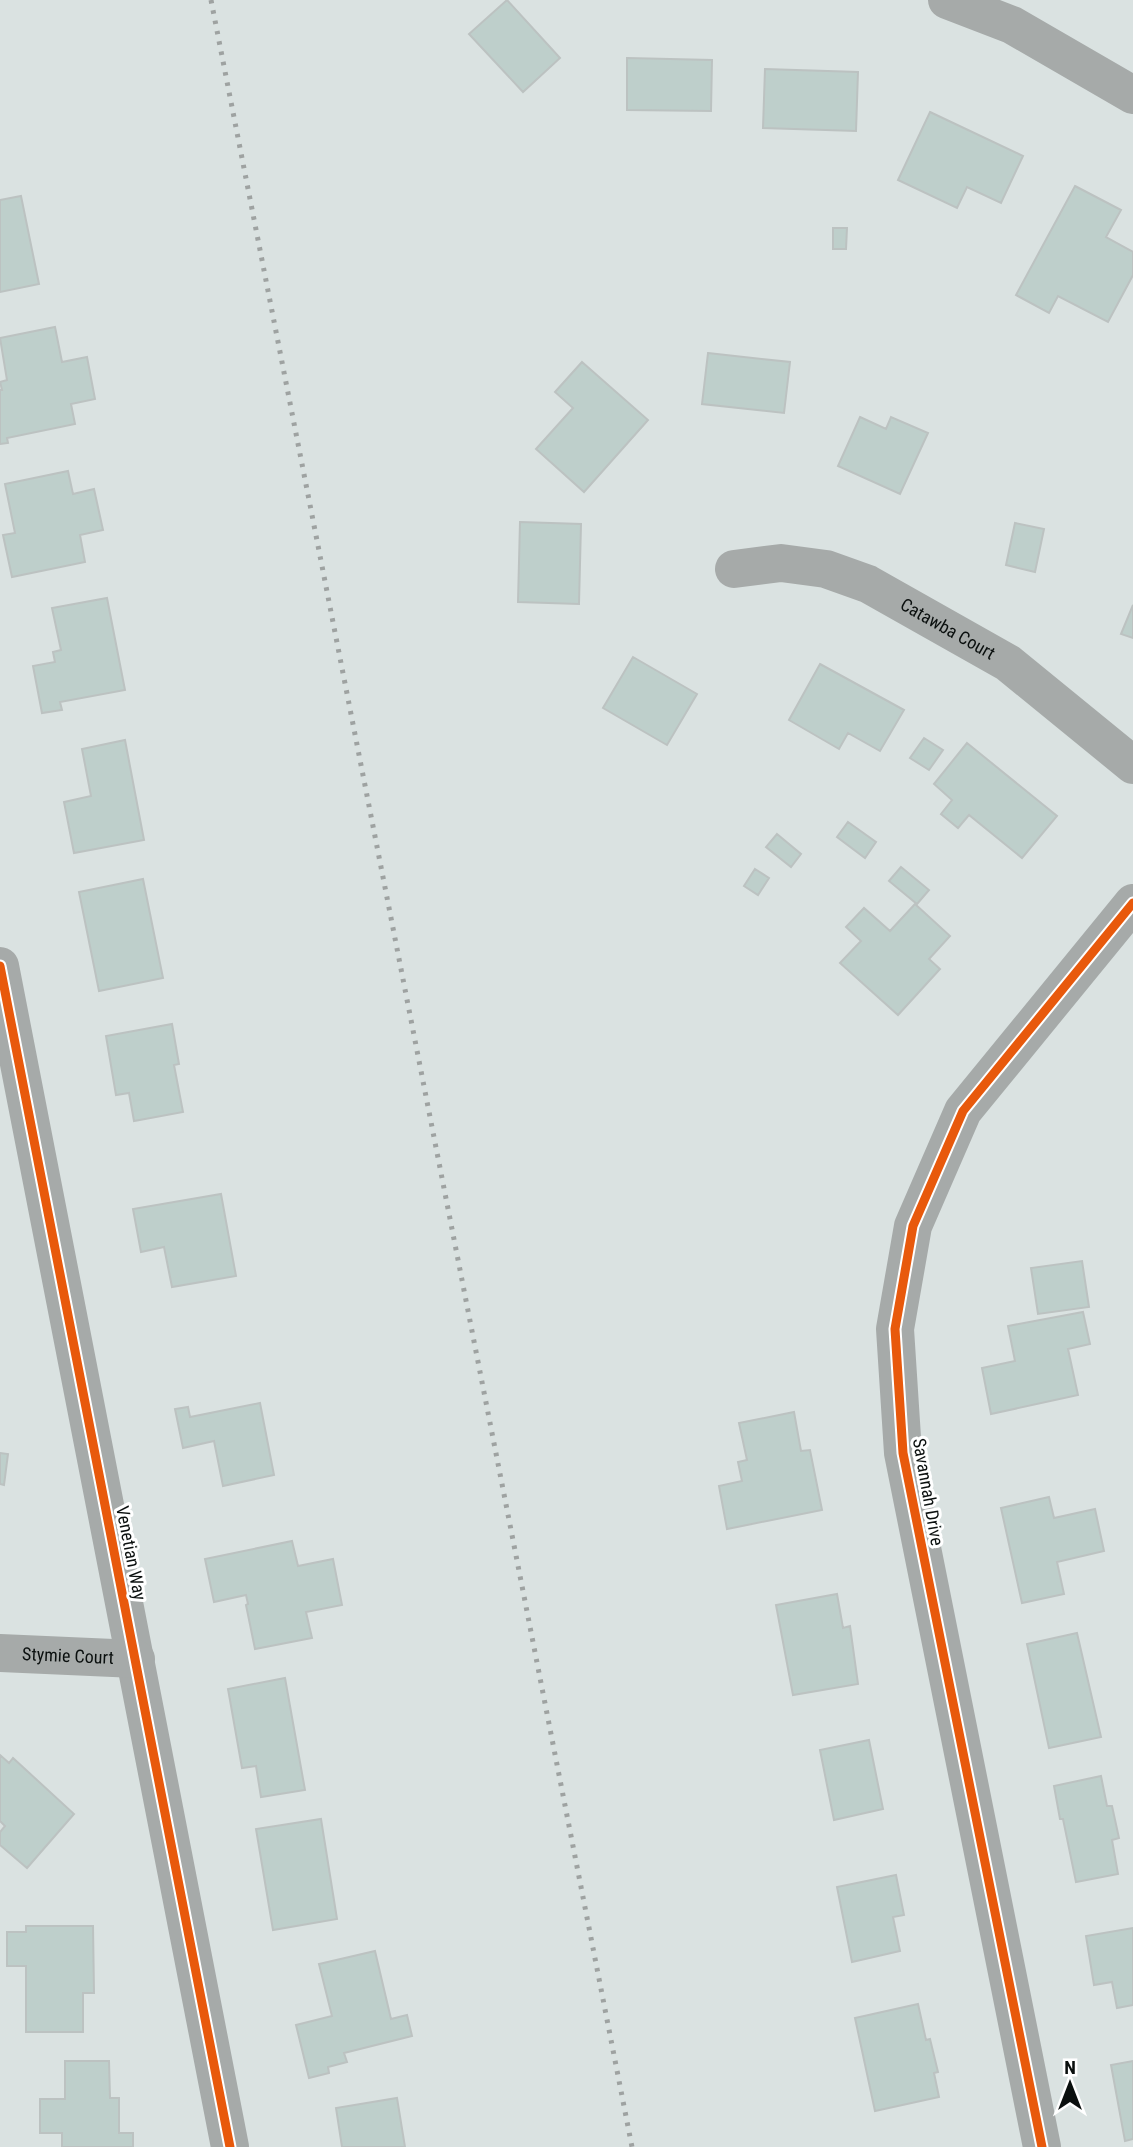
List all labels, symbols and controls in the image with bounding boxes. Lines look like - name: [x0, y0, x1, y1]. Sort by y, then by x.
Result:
- street label: Catawba Court: [897, 594, 999, 664]
- street label: Savannah Drive: [909, 1437, 948, 1547]
- street label: Venetian Way: [112, 1504, 151, 1602]
- street label: Stymie Court: [22, 1643, 114, 1668]
- north arrow: [1035, 2049, 1105, 2119]
- text: N: [1064, 2056, 1076, 2079]

